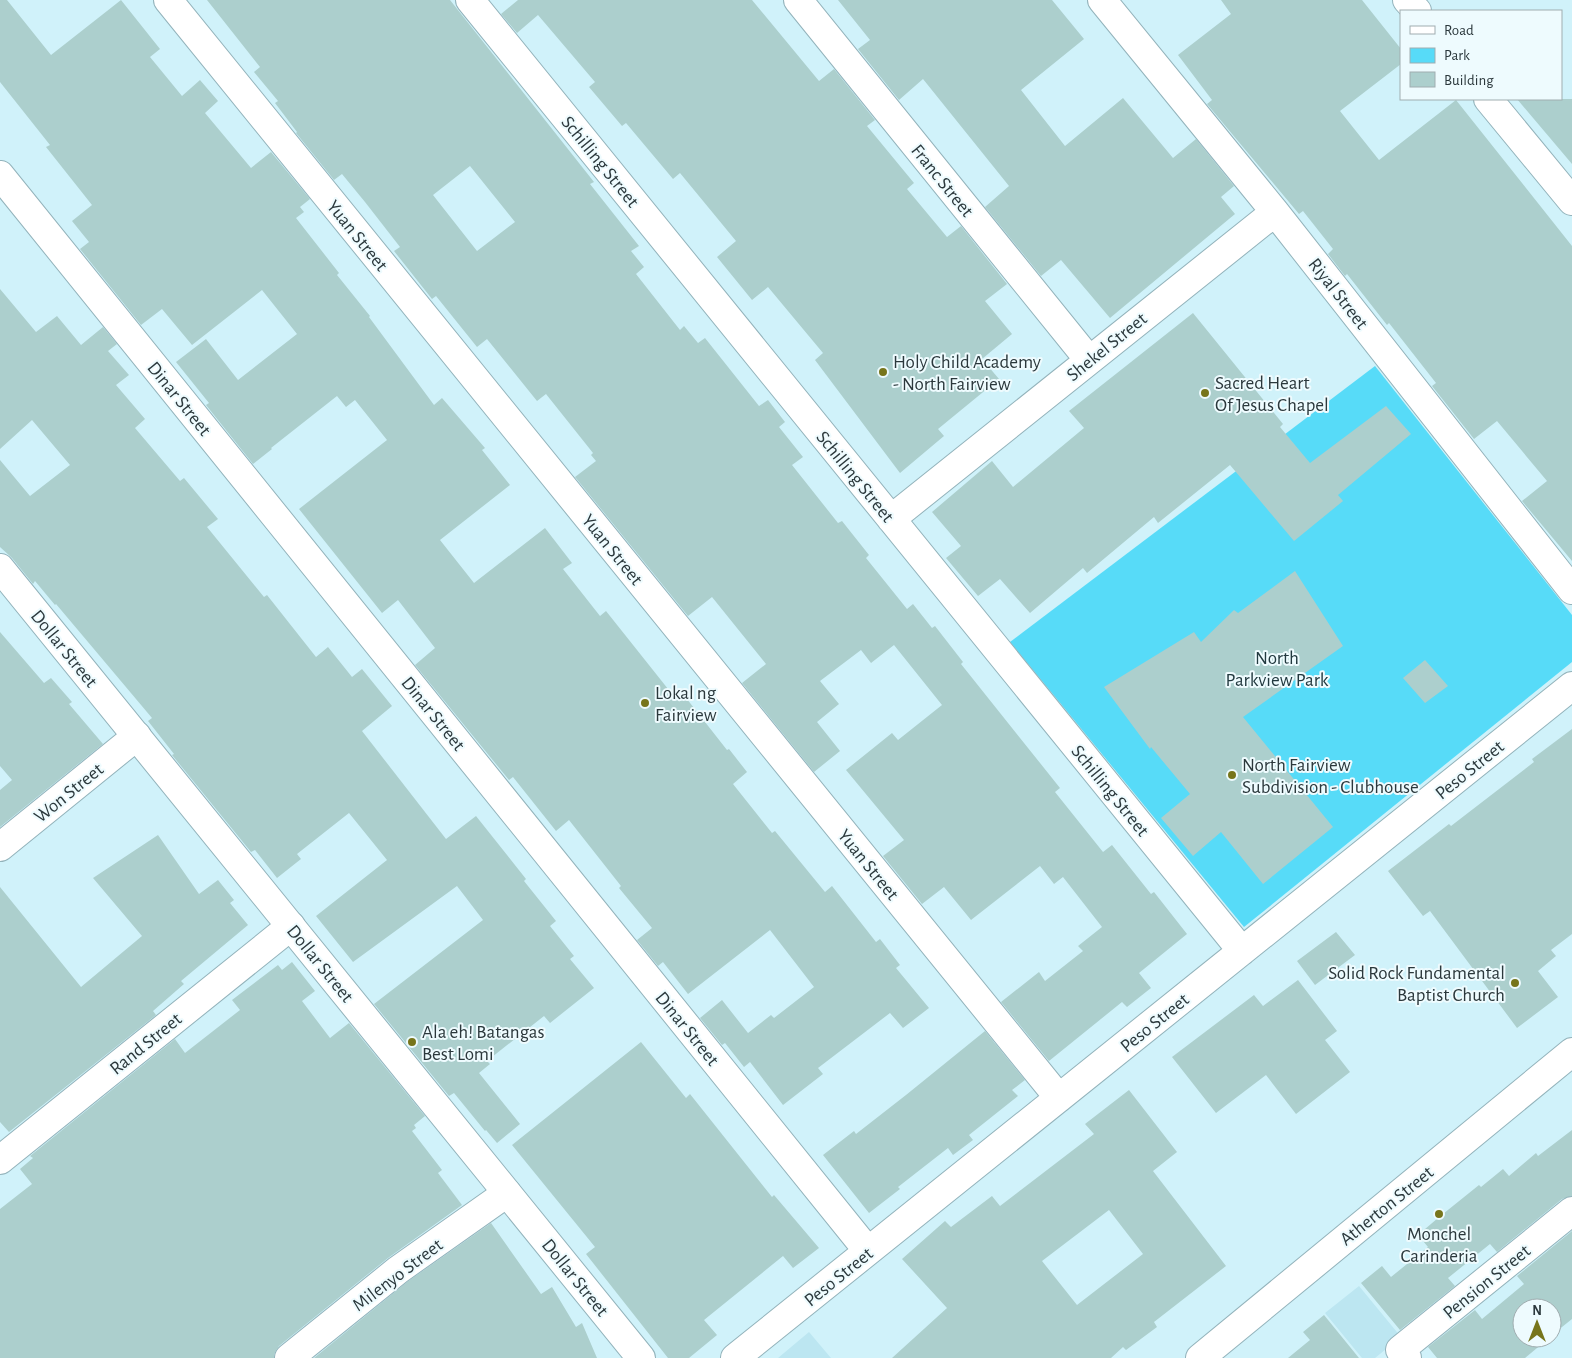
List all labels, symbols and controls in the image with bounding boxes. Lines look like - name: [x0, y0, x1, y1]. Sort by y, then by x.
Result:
- legend: [1400, 10, 1562, 100]
- text: Road: [1444, 23, 1474, 38]
- text: Park: [1444, 48, 1470, 63]
- text: Building: [1444, 73, 1494, 88]
- street label: Schilling Street: [557, 113, 642, 211]
- street label: Franc Street: [907, 141, 977, 221]
- street label: Yuan Street: [323, 197, 391, 275]
- street label: Riyal Street: [1304, 255, 1371, 333]
- street label: Shekel Street: [1063, 309, 1151, 385]
- place label: Holy Child Academy - North Fairview: [893, 353, 1041, 394]
- street label: Dinar Street: [143, 358, 214, 440]
- marker: Holy Child Academy - North Fairview: [877, 366, 889, 378]
- place label: Sacred Heart Of Jesus Chapel: [1215, 374, 1329, 415]
- marker: Sacred Heart Of Jesus Chapel: [1199, 387, 1211, 399]
- street label: Schilling Street: [812, 428, 897, 526]
- street label: Yuan Street: [578, 511, 646, 589]
- street label: Dollar Street: [27, 607, 101, 691]
- park label: North Parkview Park: [1226, 649, 1329, 690]
- street label: Dinar Street: [397, 673, 468, 755]
- place label: Lokal ng Fairview: [655, 684, 717, 725]
- marker: Lokal ng Fairview: [639, 697, 651, 709]
- street label: Peso Street: [1432, 737, 1508, 803]
- street label: Schilling Street: [1067, 742, 1152, 840]
- place label: North Fairview Subdivision - Clubhouse: [1242, 756, 1419, 797]
- street label: Won Street: [31, 760, 107, 827]
- marker: North Fairview Subdivision - Clubhouse: [1226, 769, 1238, 781]
- street label: Yuan Street: [834, 826, 902, 904]
- street label: Dollar Street: [283, 922, 357, 1006]
- place label: Solid Rock Fundamental Baptist Church: [1328, 964, 1505, 1005]
- marker: Solid Rock Fundamental Baptist Church: [1509, 977, 1521, 989]
- street label: Dinar Street: [651, 988, 722, 1070]
- street label: Peso Street: [1117, 990, 1193, 1056]
- street label: Rand Street: [106, 1010, 185, 1079]
- place label: Ala eh! Batangas Best Lomi: [422, 1023, 544, 1064]
- marker: Ala eh! Batangas Best Lomi: [406, 1036, 418, 1048]
- street label: Atherton Street: [1337, 1163, 1437, 1249]
- marker: Monchel Carinderia: [1433, 1208, 1445, 1220]
- place label: Monchel Carinderia: [1400, 1225, 1478, 1266]
- street label: Milenyo Street: [349, 1235, 447, 1315]
- street label: Dollar Street: [538, 1236, 612, 1320]
- street label: Pension Street: [1440, 1241, 1534, 1323]
- street label: Peso Street: [801, 1244, 877, 1310]
- north arrow: [1512, 1298, 1562, 1348]
- text: N: [1532, 1304, 1542, 1318]

